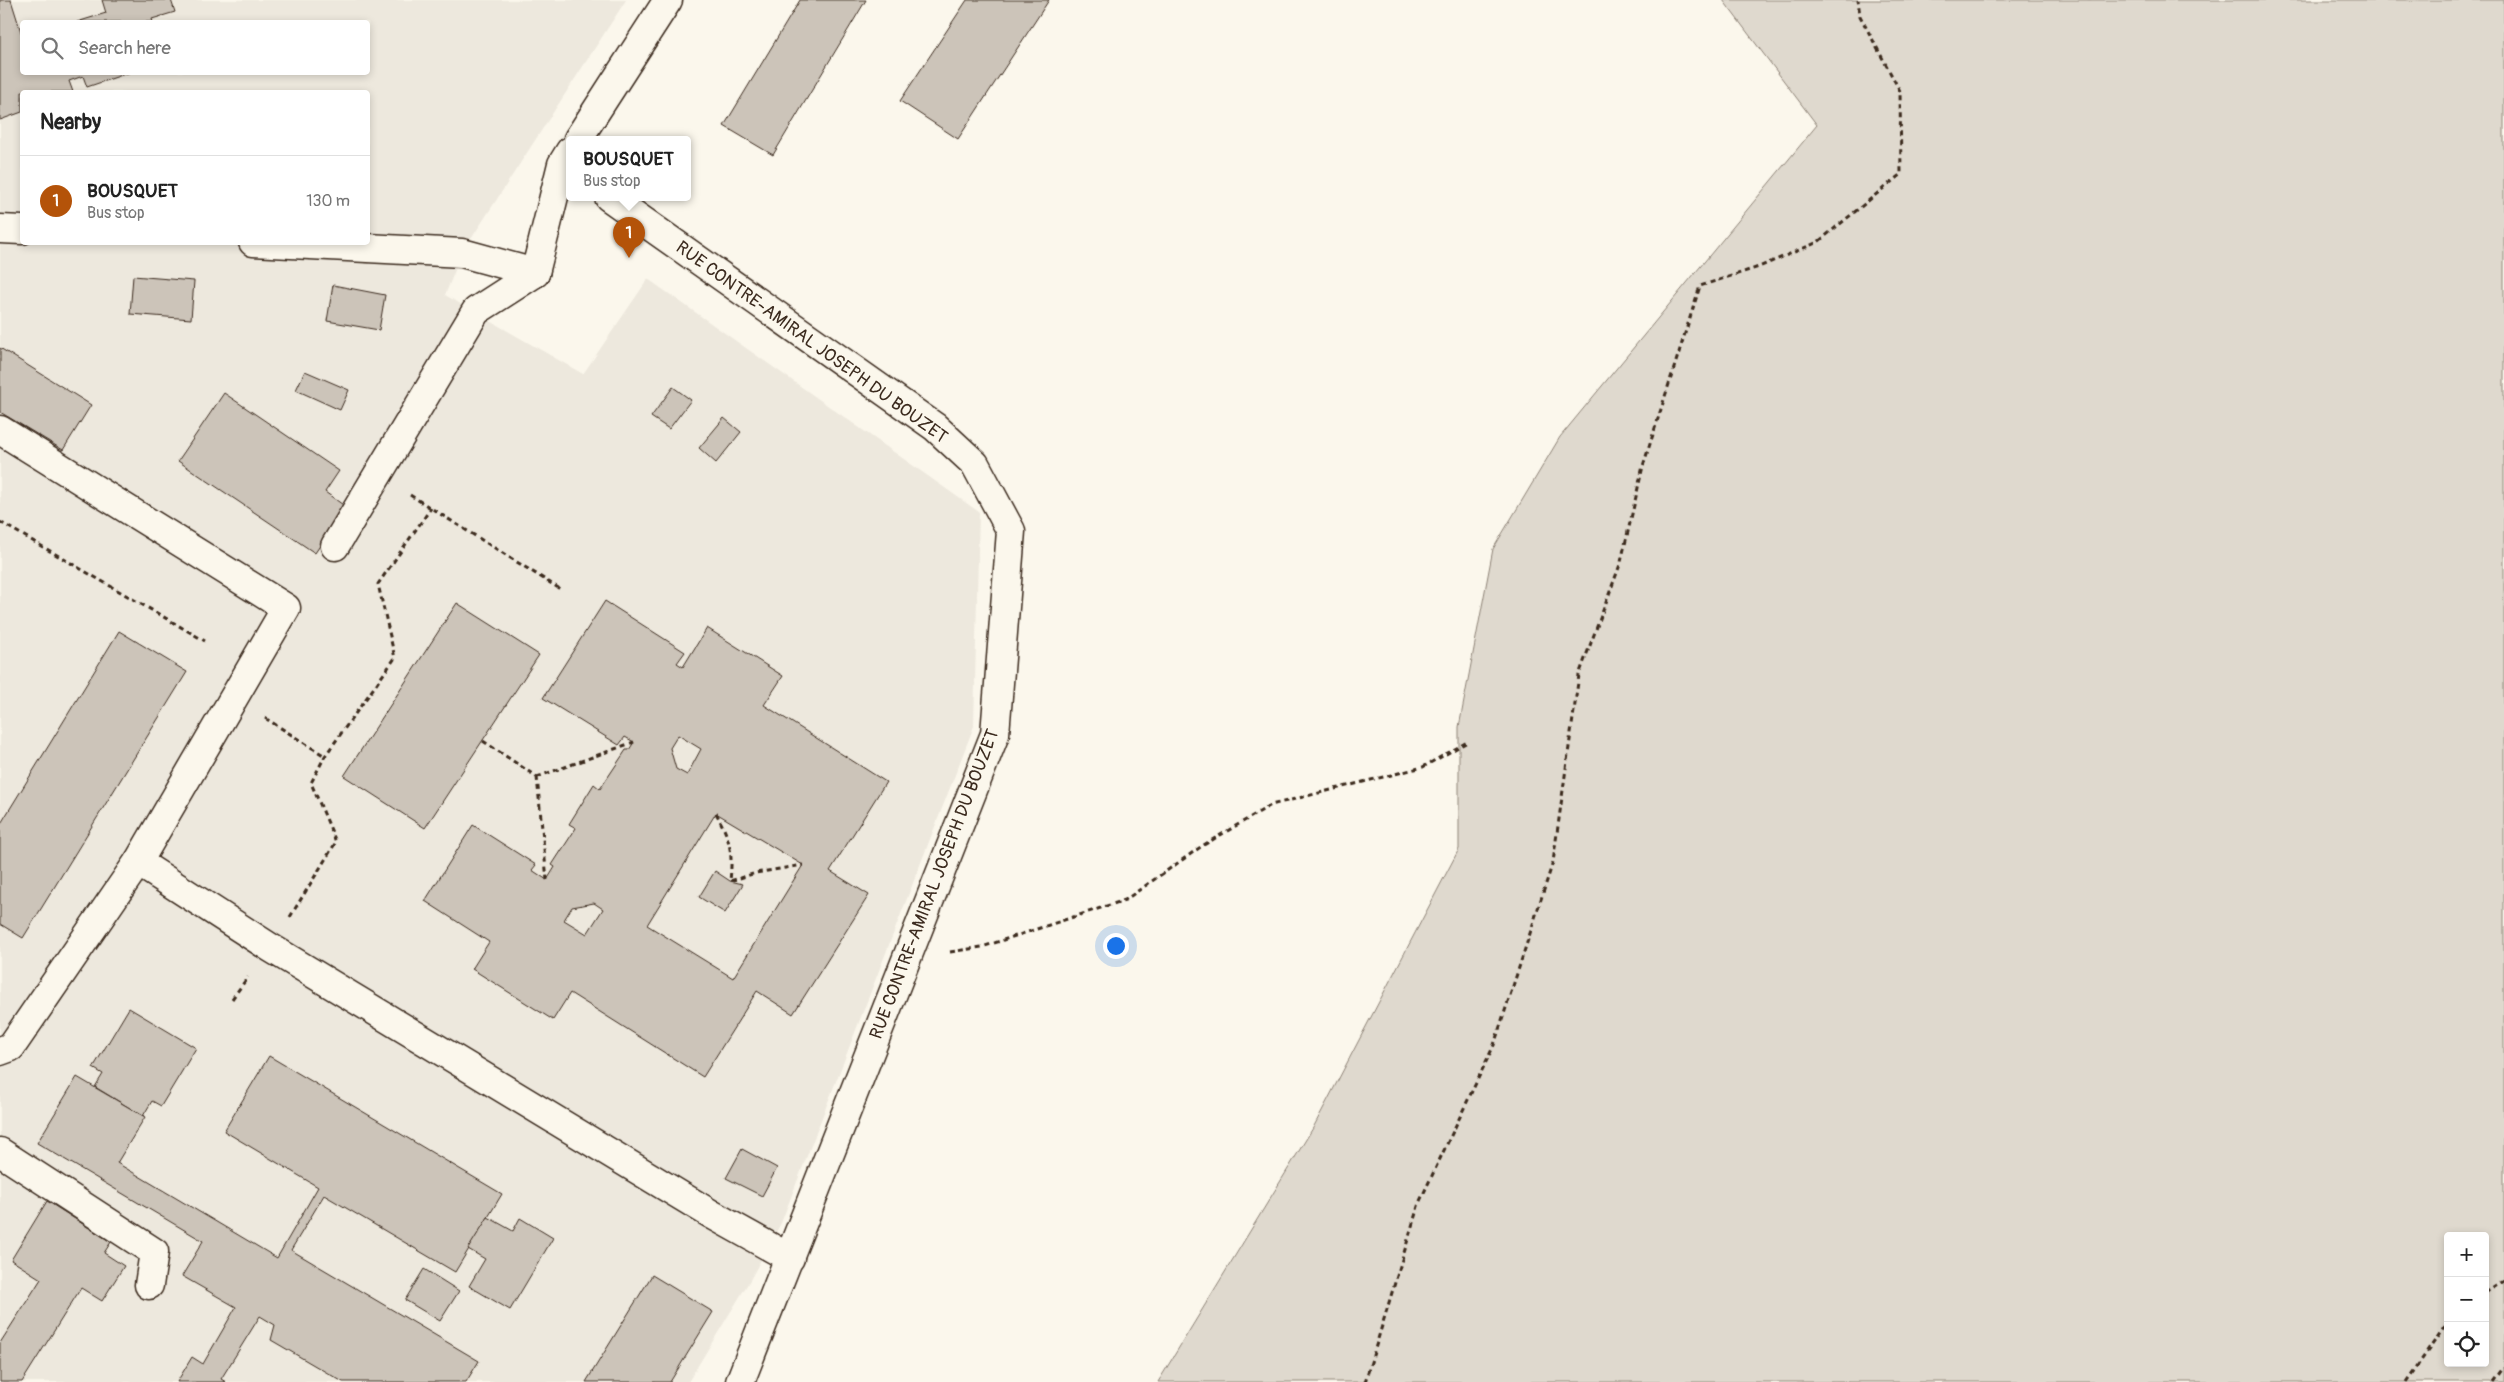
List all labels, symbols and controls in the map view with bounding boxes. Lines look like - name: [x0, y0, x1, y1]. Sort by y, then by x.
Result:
- search box: [20, 20, 370, 75]
- icon: search: [38, 34, 66, 62]
- text: Search here: [78, 36, 171, 60]
- text: Nearby: [40, 109, 101, 136]
- popup: [566, 136, 691, 201]
- text: BOUSQUET: [583, 147, 674, 171]
- text: Bus stop: [583, 171, 641, 191]
- text: BOUSQUET: [87, 179, 178, 203]
- text: 1: [53, 191, 59, 211]
- text: 130 m: [306, 191, 350, 211]
- text: Bus stop: [87, 203, 145, 223]
- pin: 1: [613, 217, 645, 258]
- street label: RUE CONTRE-AMIRAL JOSEPH DU BOUZET: [671, 236, 952, 449]
- street label: RUE CONTRE-AMIRAL JOSEPH DU BOUZET: [865, 726, 1004, 1042]
- your location: [1103, 933, 1129, 959]
- map controls: [2444, 1232, 2489, 1367]
- button: +: [2444, 1232, 2489, 1277]
- button: −: [2444, 1277, 2489, 1322]
- button: locate: [2444, 1322, 2489, 1367]

